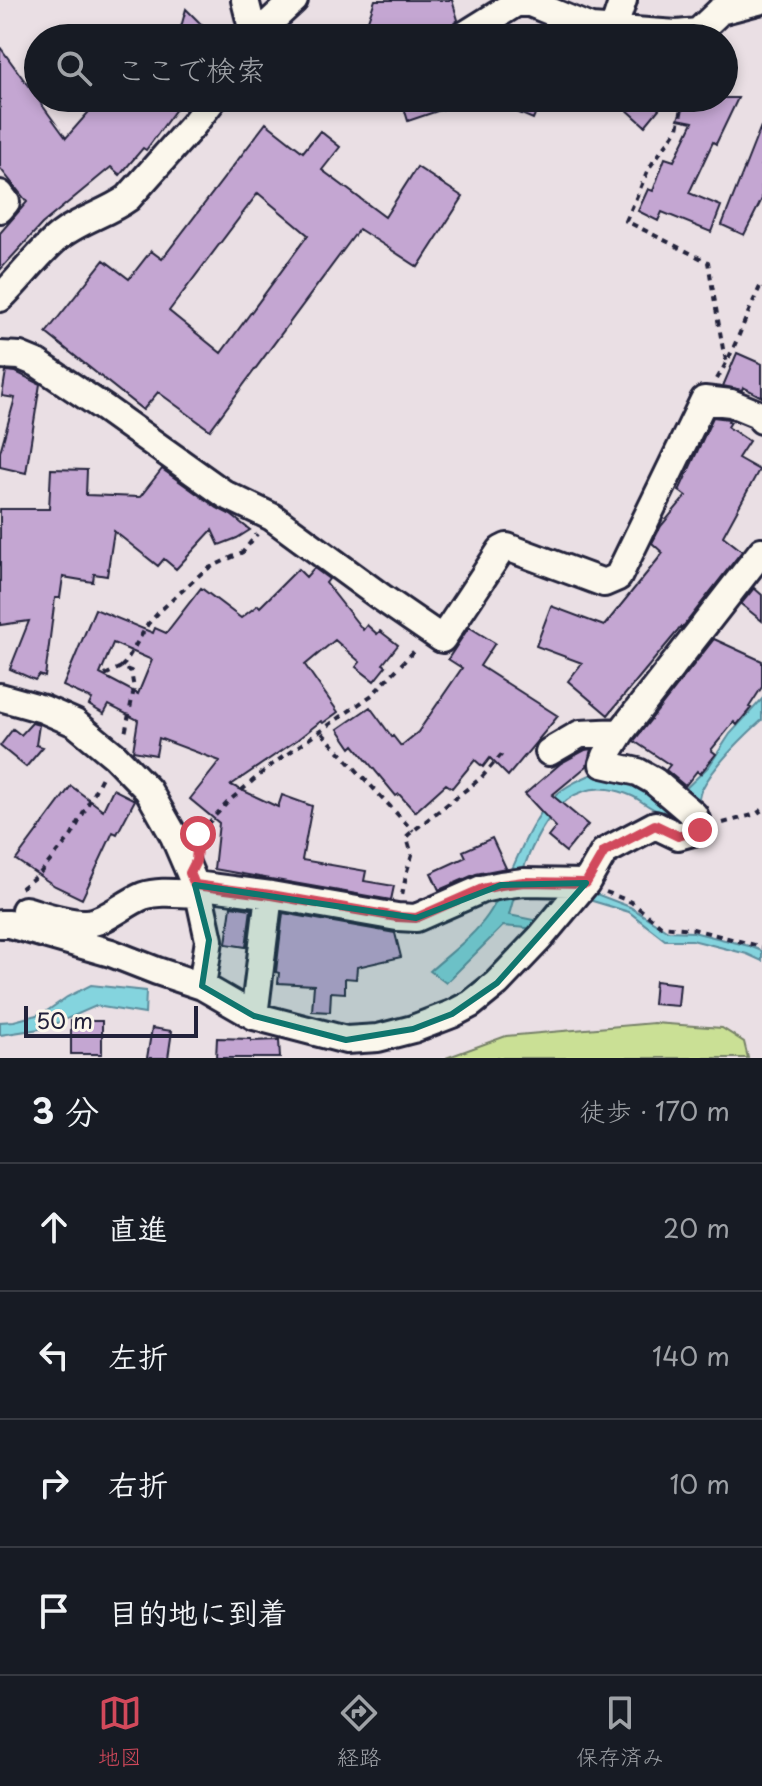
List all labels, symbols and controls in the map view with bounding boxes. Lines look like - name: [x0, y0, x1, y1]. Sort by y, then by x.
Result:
- search box: [24, 24, 738, 112]
- icon: search: [52, 46, 96, 90]
- text: ここで検索: [116, 46, 266, 91]
- route end: [682, 812, 718, 848]
- route start: [180, 816, 216, 852]
- scale bar: [24, 1002, 198, 1038]
- text: 50 m: [36, 1003, 93, 1036]
- text: 3 分: [32, 1084, 99, 1136]
- text: 徒歩 · 170 m: [580, 1091, 730, 1130]
- icon: ahead: [32, 1205, 76, 1249]
- text: 直進: [108, 1205, 168, 1250]
- text: 20 m: [663, 1208, 730, 1247]
- icon: left: [32, 1333, 76, 1377]
- text: 左折: [108, 1333, 168, 1378]
- text: 140 m: [652, 1336, 730, 1375]
- icon: right: [32, 1461, 76, 1505]
- text: 右折: [108, 1461, 168, 1506]
- text: 10 m: [669, 1464, 730, 1503]
- icon: arrive: [32, 1589, 76, 1633]
- text: 目的地に到着: [108, 1589, 288, 1634]
- tab: 地図: [98, 1691, 142, 1772]
- tab: 経路: [337, 1691, 381, 1772]
- tab: 保存済み: [576, 1691, 664, 1772]

